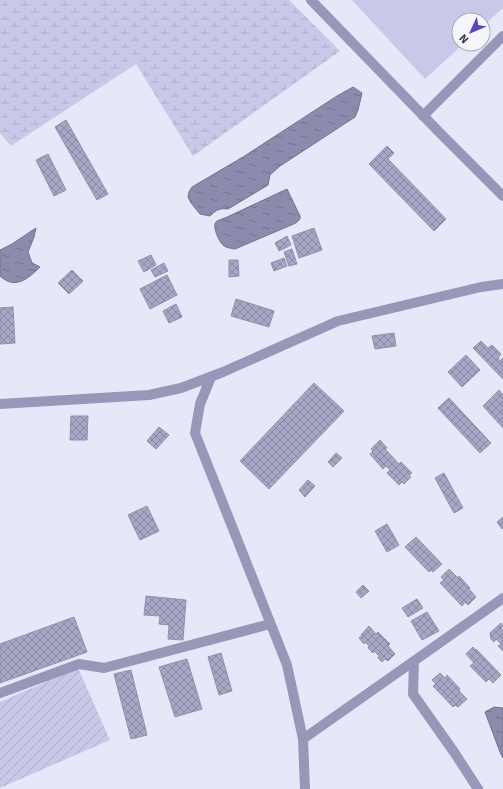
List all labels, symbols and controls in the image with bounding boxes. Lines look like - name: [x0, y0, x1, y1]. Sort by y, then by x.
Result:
- north arrow: [451, 12, 491, 52]
- text: N: [457, 31, 472, 46]

